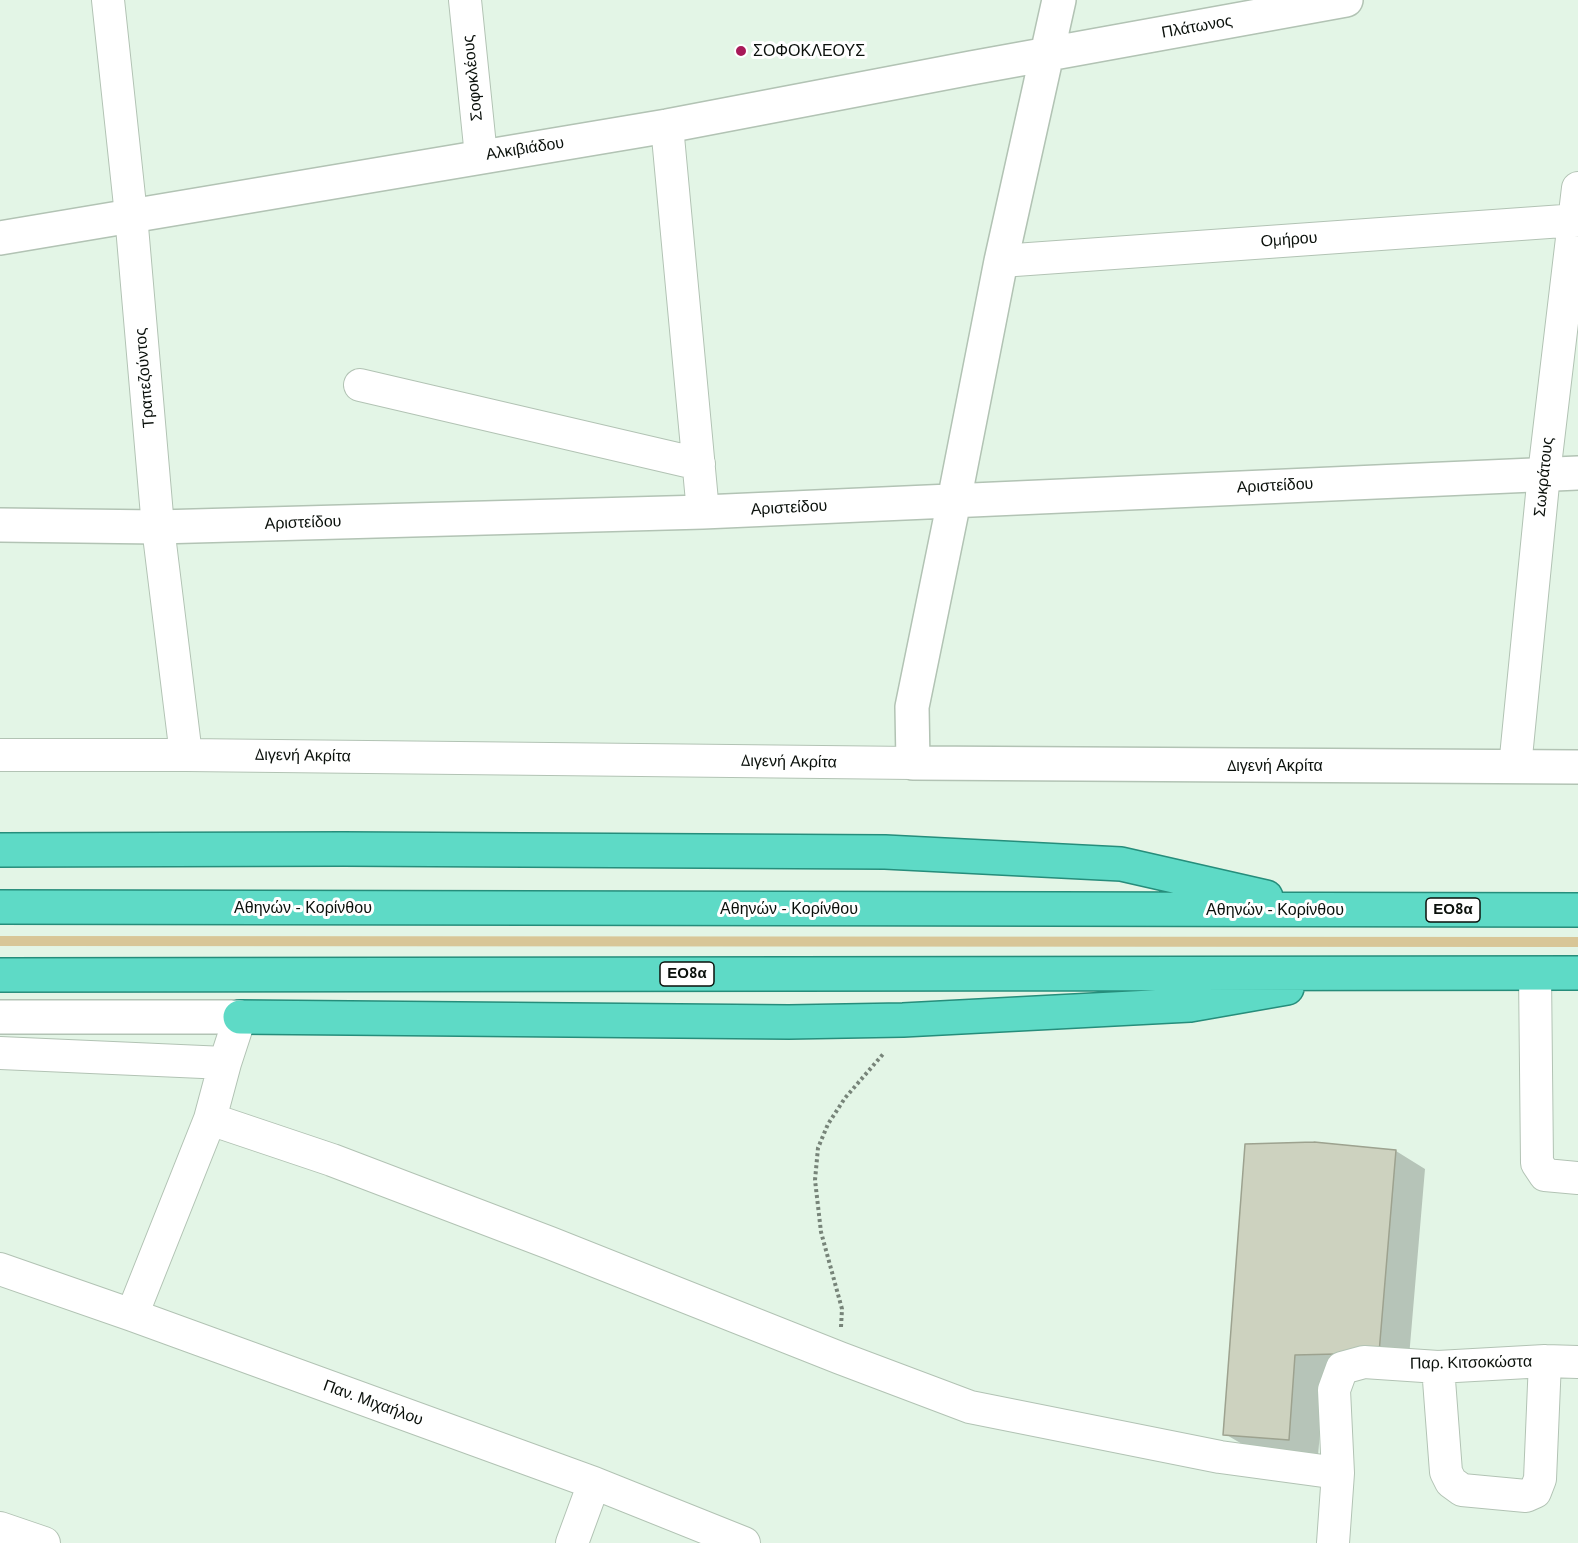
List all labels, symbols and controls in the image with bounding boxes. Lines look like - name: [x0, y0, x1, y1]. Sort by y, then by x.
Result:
- street label: Πλάτωνος: [1160, 11, 1234, 43]
- street label: Σοφοκλέους: [459, 34, 487, 122]
- place label: ΣΟΦΟΚΛΕΟΥΣ: [753, 41, 865, 61]
- marker: ΣΟΦΟΚΛΕΟΥΣ: [734, 44, 748, 58]
- street label: Αλκιβιάδου: [485, 133, 565, 165]
- street label: Ομήρου: [1260, 228, 1318, 252]
- street label: Τραπεζούντος: [131, 327, 159, 429]
- street label: Σωκράτους: [1530, 436, 1558, 518]
- street label: Αριστείδου: [1236, 474, 1314, 498]
- street label: Αριστείδου: [750, 496, 828, 520]
- street label: Αριστείδου: [264, 512, 342, 534]
- street label: Διγενή Ακρίτα: [255, 746, 351, 766]
- street label: Διγενή Ακρίτα: [741, 752, 837, 772]
- street label: Διγενή Ακρίτα: [1227, 756, 1323, 776]
- street label: Αθηνών - Κορίνθου: [234, 898, 372, 918]
- road number: ΕΟ8α: [1426, 898, 1480, 922]
- street label: Αθηνών - Κορίνθου: [720, 899, 858, 919]
- street label: Αθηνών - Κορίνθου: [1206, 900, 1344, 920]
- road number: ΕΟ8α: [660, 962, 714, 986]
- street label: Παρ. Κιτσοκώστα: [1410, 1352, 1532, 1374]
- street label: Παν. Μιχαήλου: [320, 1376, 426, 1430]

